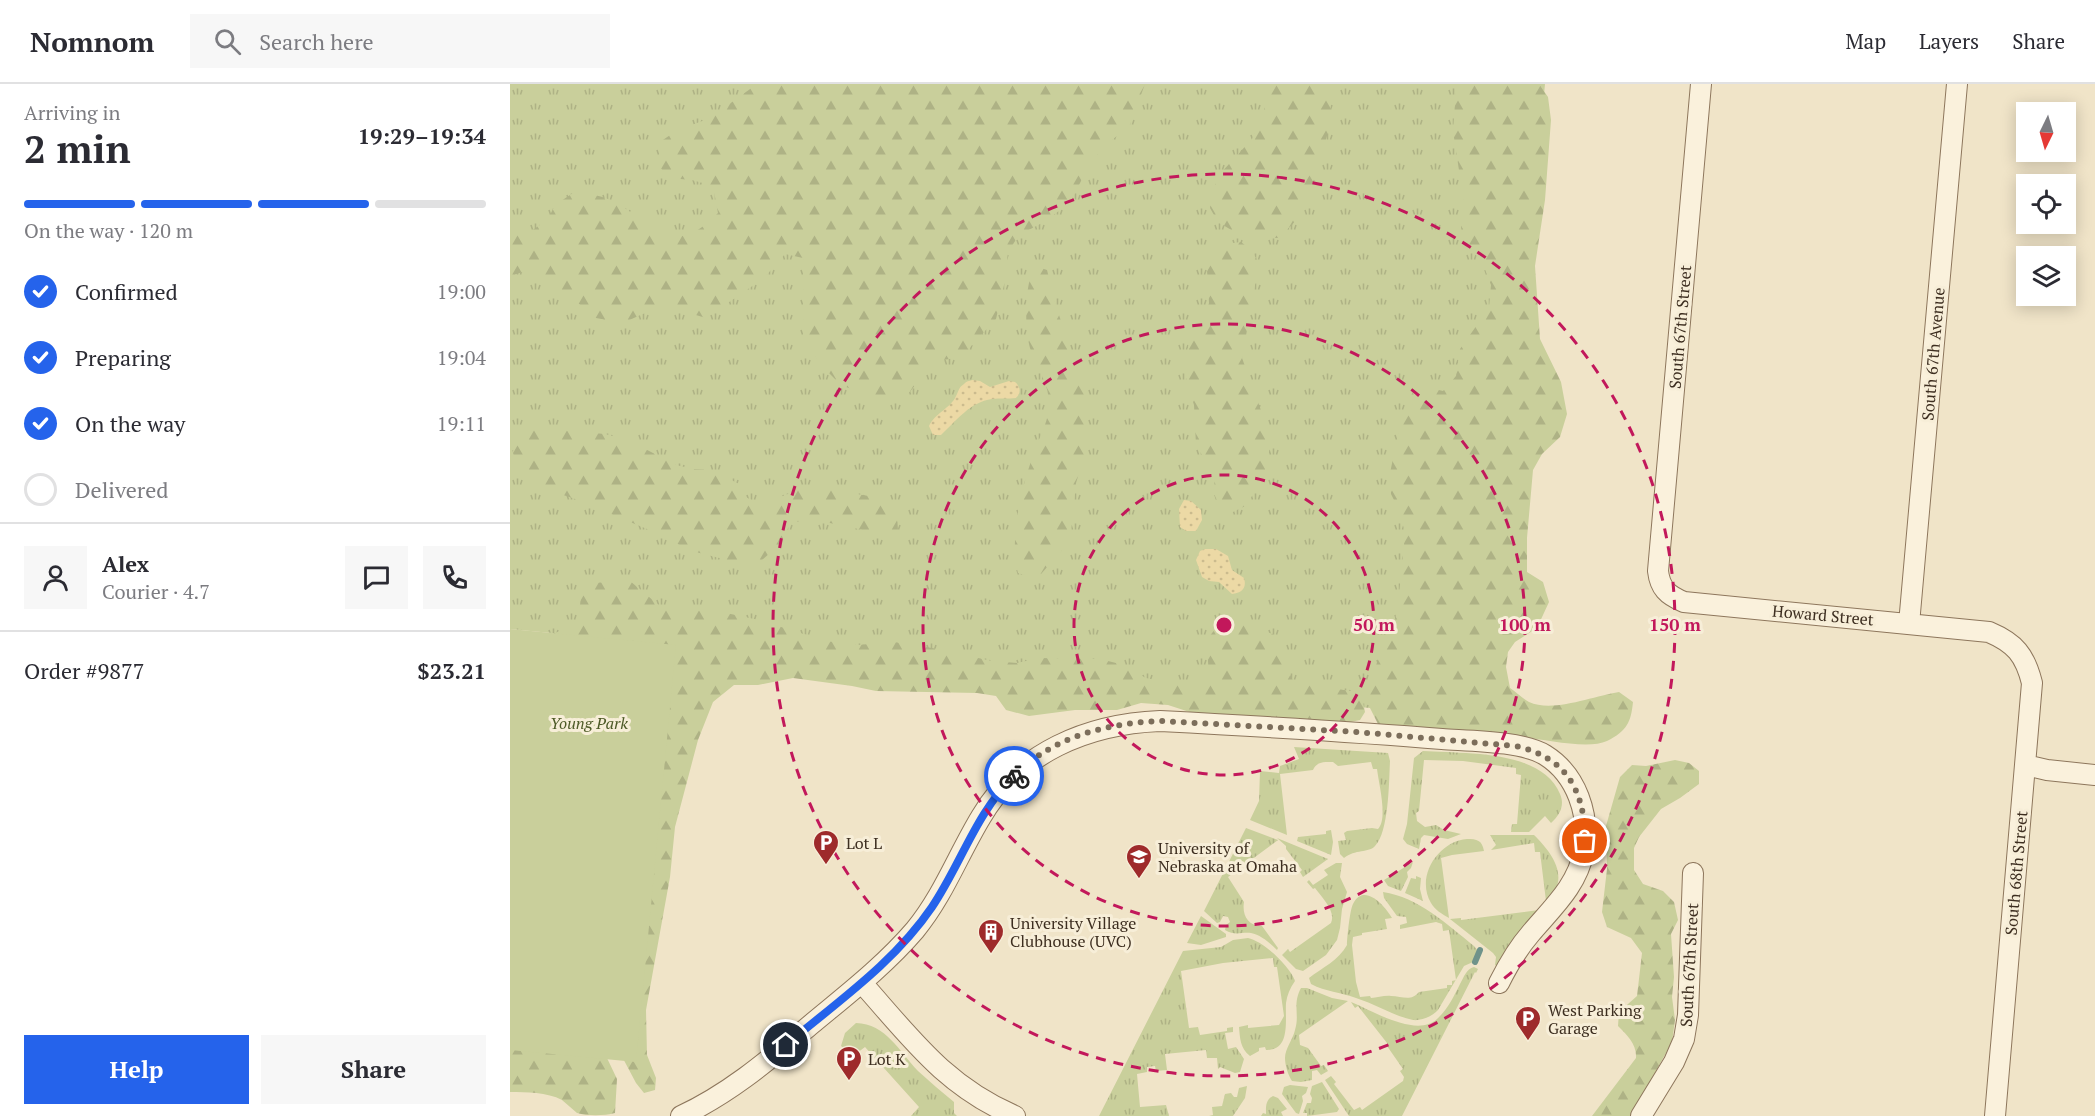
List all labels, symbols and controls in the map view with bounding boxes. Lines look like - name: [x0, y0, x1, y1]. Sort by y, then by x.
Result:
- search box: [190, 14, 610, 68]
- text: Nomnom: [30, 23, 154, 60]
- icon: search: [211, 25, 244, 58]
- text: Search here: [259, 27, 374, 56]
- text: Map: [1845, 27, 1886, 55]
- text: Layers: [1919, 27, 1979, 55]
- text: Share: [2012, 27, 2065, 55]
- text: Arriving in: [24, 99, 120, 126]
- north arrow: [2016, 102, 2076, 162]
- map controls: [2016, 102, 2076, 306]
- text: 19:29–19:34: [358, 121, 486, 150]
- text: 2 min: [24, 122, 131, 174]
- button: locate: [2016, 174, 2076, 234]
- text: On the way · 120 m: [24, 217, 193, 244]
- button: layers: [2016, 246, 2076, 306]
- street label: South 67th Street: [1664, 264, 1696, 390]
- icon: check: [24, 275, 57, 308]
- text: Confirmed: [75, 277, 178, 306]
- text: 19:00: [437, 278, 486, 305]
- street label: South 67th Avenue: [1916, 287, 1950, 421]
- icon: check: [24, 341, 57, 374]
- text: Preparing: [75, 343, 171, 372]
- text: 19:04: [437, 344, 486, 371]
- icon: check: [24, 407, 57, 440]
- text: On the way: [75, 409, 185, 438]
- text: 19:11: [437, 410, 486, 437]
- text: Delivered: [75, 475, 168, 504]
- button: person: [24, 546, 87, 609]
- button: chat: [345, 546, 408, 609]
- button: phone: [423, 546, 486, 609]
- text: Alex: [102, 549, 149, 578]
- text: Courier · 4.7: [102, 578, 210, 605]
- street label: Howard Street: [1771, 600, 1875, 630]
- text: 50 m: [1353, 612, 1395, 636]
- text: 100 m: [1499, 612, 1551, 636]
- text: 150 m: [1649, 612, 1701, 636]
- centre of rings: [1214, 615, 1234, 635]
- text: Order #9877: [24, 656, 144, 685]
- text: $23.21: [417, 656, 486, 685]
- park label: Young Park: [550, 712, 628, 734]
- courier: [984, 746, 1044, 806]
- icon: bike: [998, 760, 1031, 793]
- street label: South 68th Street: [2000, 810, 2032, 936]
- pin: [1559, 815, 1610, 866]
- icon: bag: [1568, 824, 1601, 857]
- parking icon: Lot L: [811, 828, 841, 866]
- place label: Lot L: [846, 832, 882, 854]
- place label: University of Nebraska at Omaha: [1158, 837, 1297, 877]
- school or university icon: University of Nebraska at Omaha: [1124, 842, 1154, 880]
- street label: South 67th Street: [1675, 902, 1703, 1028]
- place label: University Village Clubhouse (UVC): [1010, 912, 1136, 952]
- building icon: University Village Clubhouse (UVC): [976, 917, 1006, 955]
- place label: West Parking Garage: [1548, 999, 1642, 1039]
- parking icon: West Parking Garage: [1513, 1004, 1543, 1042]
- pin: [760, 1019, 811, 1070]
- icon: home: [769, 1028, 802, 1061]
- button: Help: [24, 1035, 249, 1104]
- button: Share: [261, 1035, 486, 1104]
- parking icon: Lot K: [834, 1044, 864, 1082]
- place label: Lot K: [868, 1048, 906, 1070]

